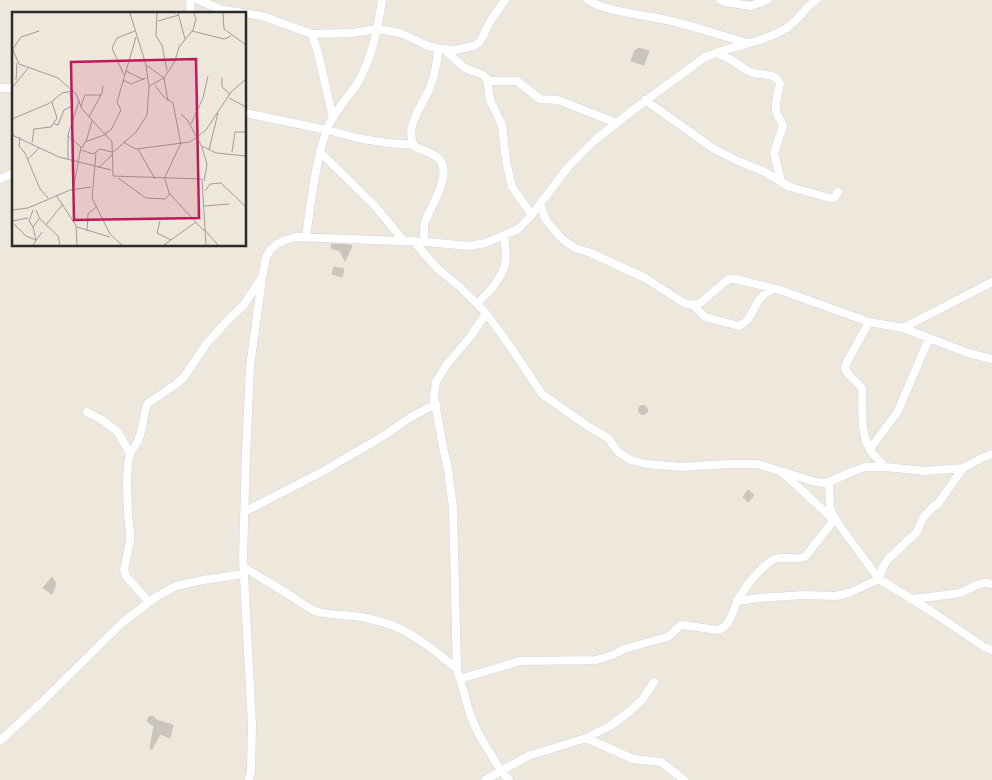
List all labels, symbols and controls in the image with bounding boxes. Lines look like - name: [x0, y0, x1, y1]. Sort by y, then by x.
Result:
- inset map: [12, 12, 246, 246]

